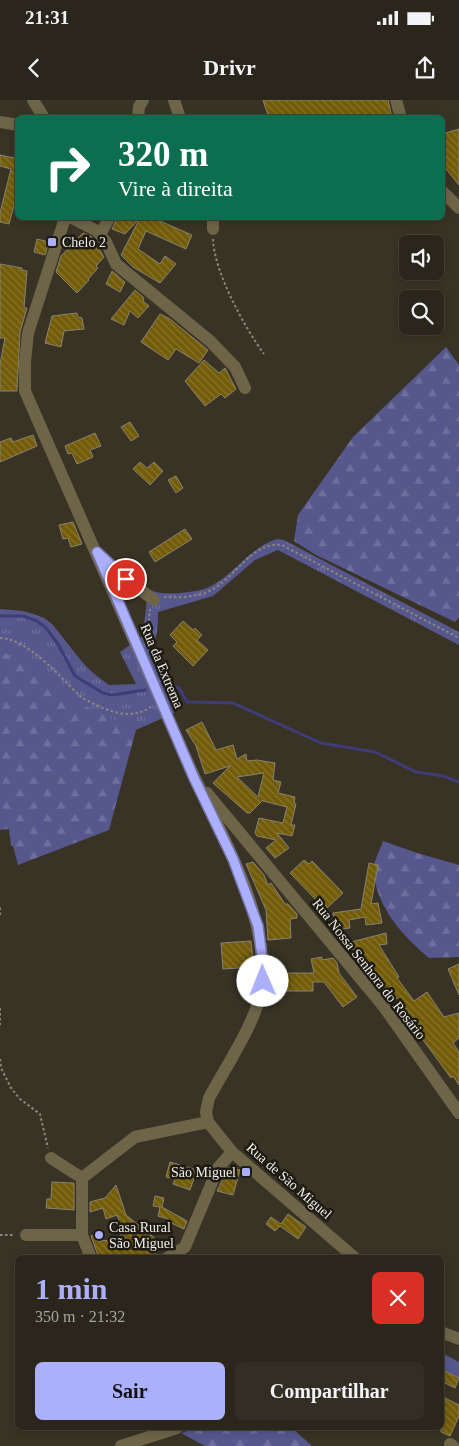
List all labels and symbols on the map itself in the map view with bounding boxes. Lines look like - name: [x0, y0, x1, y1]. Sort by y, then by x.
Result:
- place label: Chelo 2: [62, 235, 106, 250]
- marker: Chelo 2: [46, 236, 58, 248]
- pin: [105, 558, 147, 600]
- street label: Rua da Extrema: [137, 622, 187, 711]
- street label: Rua Nossa Senhora do Rosário: [309, 896, 429, 1042]
- position arrow: [236, 954, 288, 1006]
- street label: Rua de São Miguel: [243, 1140, 335, 1222]
- place label: São Miguel: [171, 1165, 236, 1180]
- marker: São Miguel: [240, 1166, 252, 1178]
- place label: Casa Rural São Miguel: [109, 1220, 174, 1251]
- marker: Casa Rural São Miguel: [93, 1229, 105, 1241]

